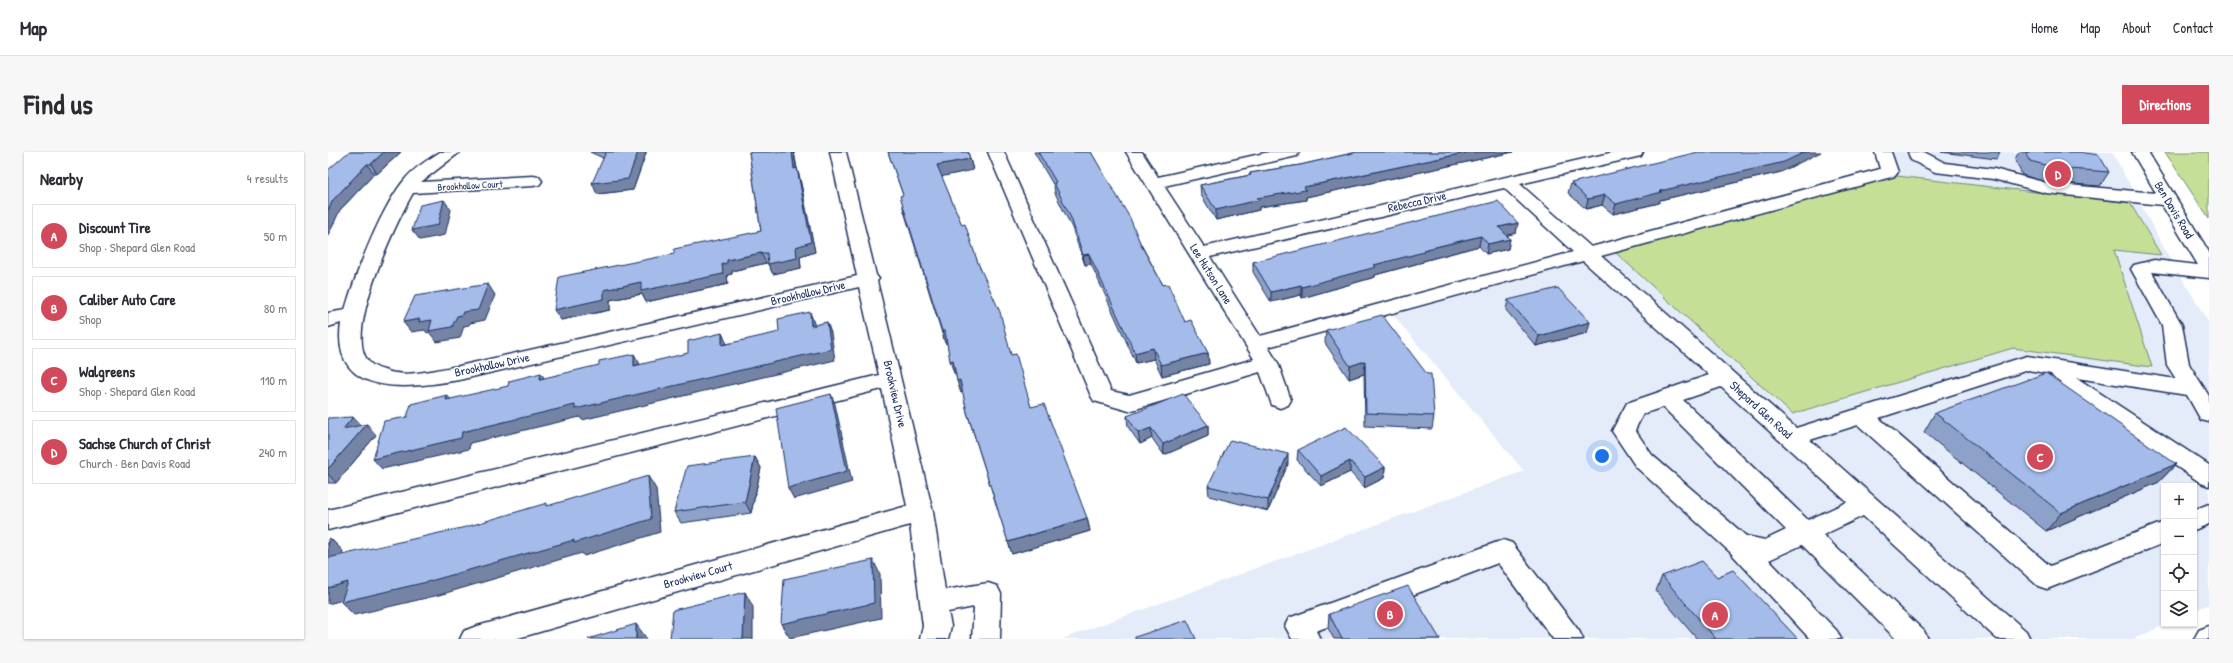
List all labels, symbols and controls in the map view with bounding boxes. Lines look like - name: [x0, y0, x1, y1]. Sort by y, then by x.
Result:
- text: Map: [20, 15, 47, 41]
- text: Home: [2031, 18, 2058, 37]
- text: Map: [2080, 18, 2100, 37]
- text: About: [2122, 18, 2151, 37]
- text: Contact: [2173, 18, 2213, 37]
- text: Find us: [24, 85, 93, 123]
- button: Directions: [2122, 85, 2209, 124]
- pin: D: [2045, 159, 2071, 189]
- text: Nearby: [40, 167, 83, 190]
- text: 4 results: [247, 169, 288, 187]
- street label: Brookhollow Court: [437, 177, 504, 194]
- street label: Ben Davis Road: [2151, 178, 2198, 242]
- street label: Rebecca Drive: [1386, 187, 1448, 216]
- text: Discount Tire: [79, 217, 151, 238]
- text: A: [51, 227, 57, 245]
- text: 50 m: [264, 227, 287, 245]
- text: Shop · Shepard Glen Road: [79, 238, 195, 256]
- street label: Lee Hutson Lane: [1186, 240, 1237, 307]
- street label: Brookhollow Drive: [769, 276, 847, 309]
- text: Caliber Auto Care: [79, 289, 176, 310]
- text: B: [51, 299, 57, 317]
- text: 80 m: [264, 299, 287, 317]
- text: Shop: [79, 310, 101, 328]
- street label: Brookhollow Drive: [453, 348, 531, 381]
- street label: Brookview Drive: [879, 359, 912, 429]
- text: Walgreens: [79, 361, 135, 382]
- text: C: [50, 371, 58, 389]
- text: 110 m: [260, 371, 287, 389]
- street label: Shepard Glen Road: [1726, 377, 1797, 443]
- text: Shop · Shepard Glen Road: [79, 382, 195, 400]
- text: Sachse Church of Christ: [79, 433, 210, 454]
- pin: C: [2027, 442, 2053, 472]
- text: D: [51, 443, 57, 461]
- text: 240 m: [258, 443, 287, 461]
- your location: [1592, 446, 1612, 466]
- text: Church · Ben Davis Road: [79, 454, 190, 472]
- map controls: [2161, 483, 2197, 627]
- button: +: [2161, 483, 2197, 519]
- button: −: [2161, 519, 2197, 555]
- button: locate: [2161, 555, 2197, 591]
- street label: Brookview Court: [661, 556, 735, 592]
- button: layers: [2161, 591, 2197, 627]
- pin: B: [1377, 599, 1403, 629]
- pin: A: [1702, 600, 1728, 630]

